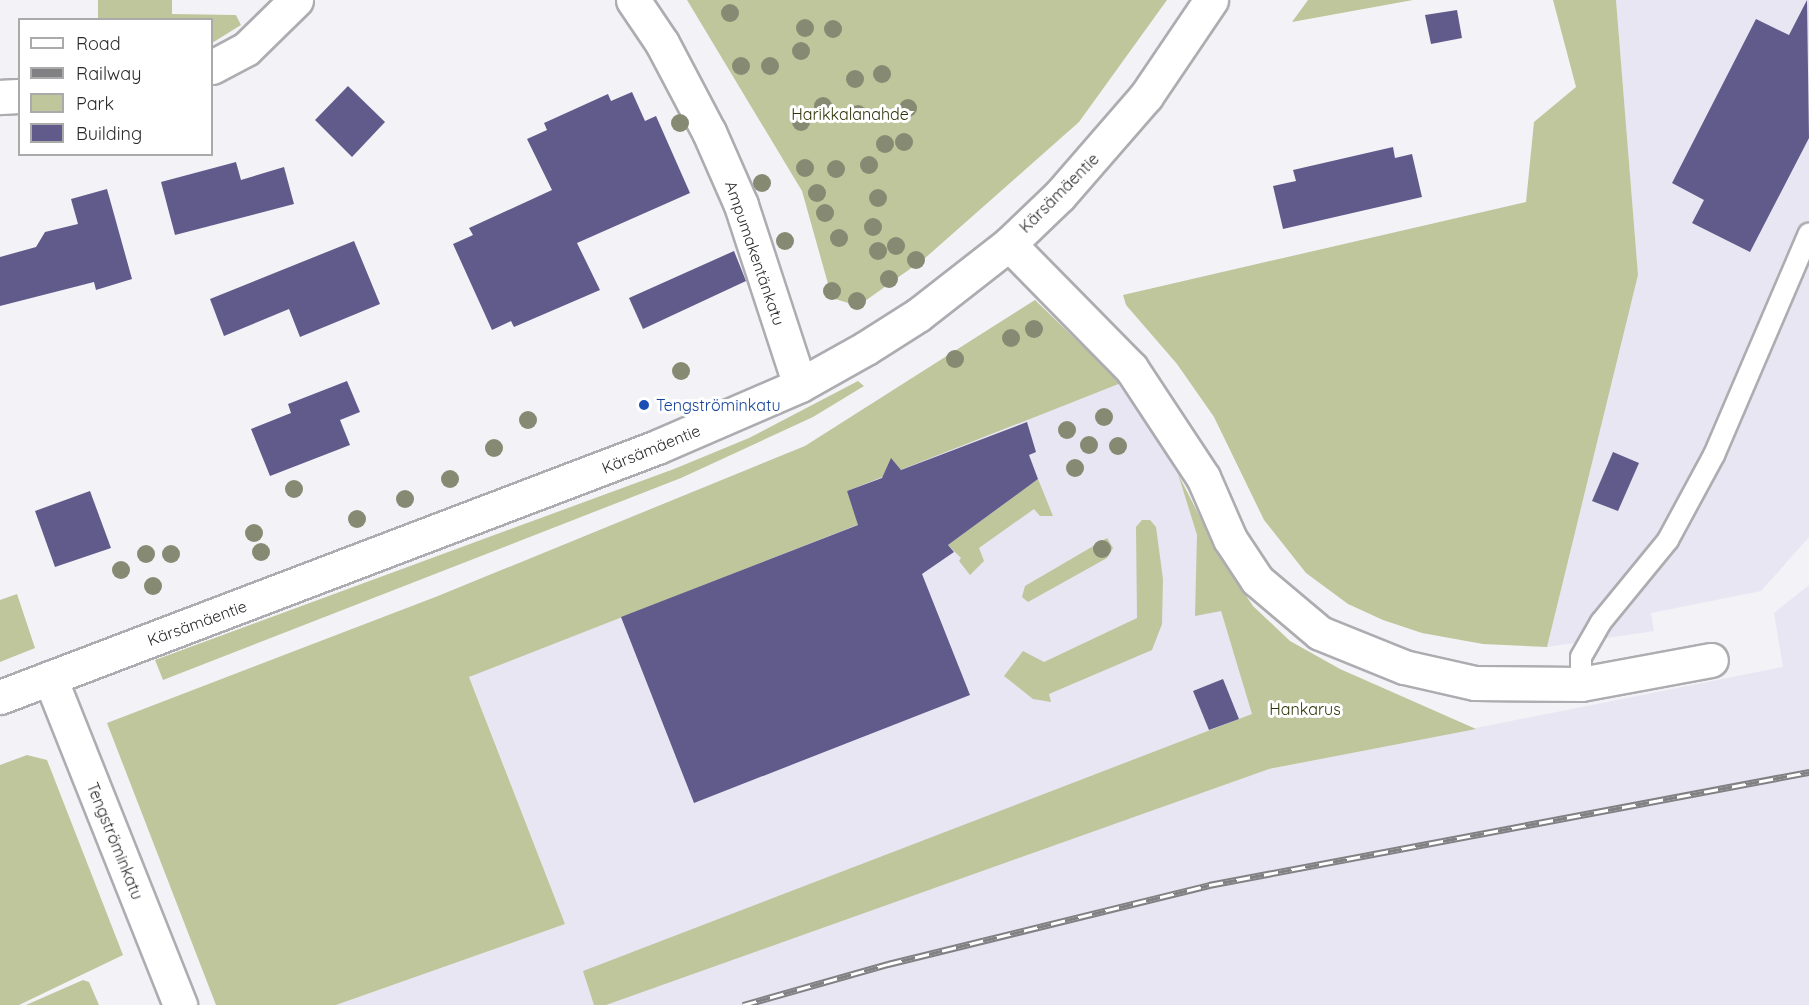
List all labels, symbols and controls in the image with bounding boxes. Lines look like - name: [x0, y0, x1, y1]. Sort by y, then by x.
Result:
- legend: [18, 18, 213, 156]
- text: Road: [76, 32, 121, 55]
- text: Railway: [76, 62, 142, 85]
- text: Park: [76, 92, 114, 115]
- park label: Harikkalanahde: [791, 104, 909, 124]
- text: Building: [76, 122, 142, 145]
- street label: Kärsämäentie: [1015, 149, 1103, 237]
- street label: Ampumakentänkatu: [721, 178, 789, 328]
- place label: Tengströminkatu: [656, 395, 781, 415]
- marker: Tengströminkatu: [637, 398, 651, 412]
- street label: Kärsämäentie: [599, 421, 703, 477]
- street label: Kärsämäentie: [145, 596, 249, 650]
- park label: Hankarus: [1269, 699, 1341, 719]
- street label: Tengströminkatu: [83, 780, 147, 902]

